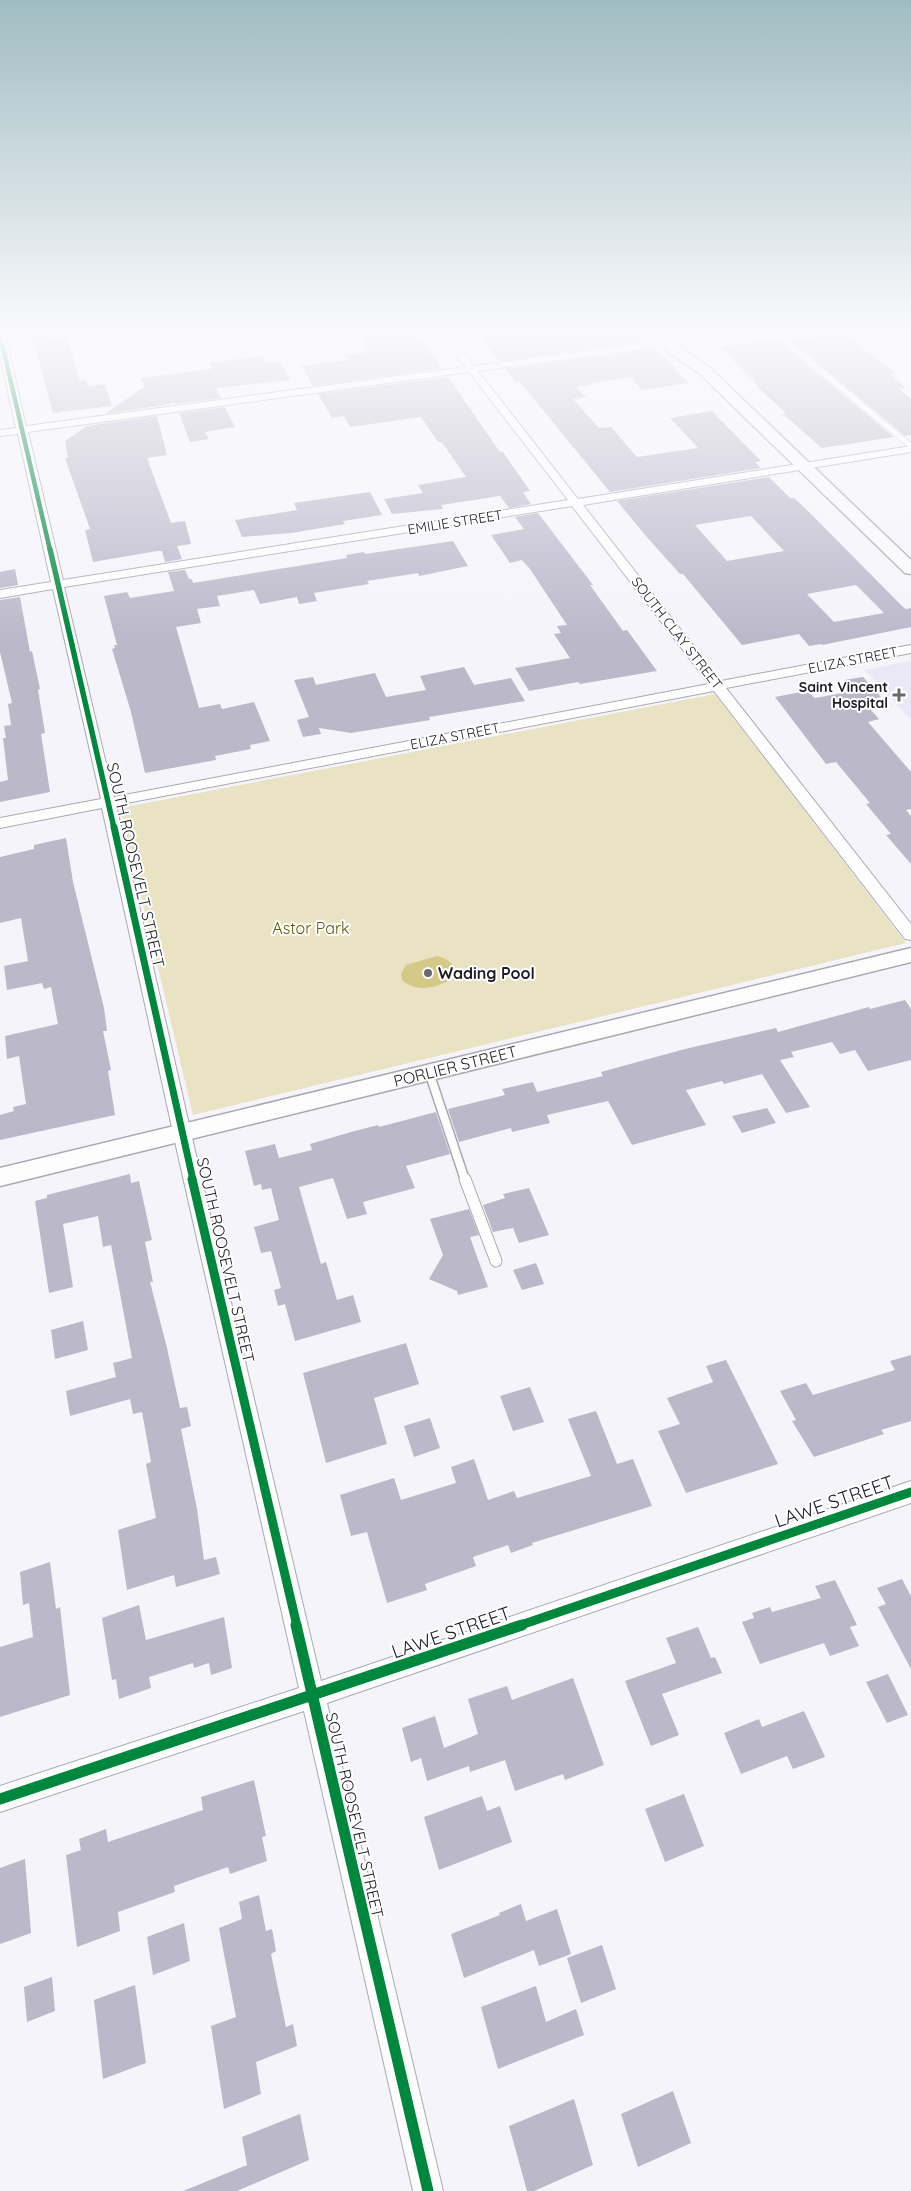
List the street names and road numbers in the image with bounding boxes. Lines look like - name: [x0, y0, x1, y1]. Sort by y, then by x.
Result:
- street label: EMILIE STREET: [406, 506, 504, 538]
- street label: SOUTH CLAY STREET: [628, 573, 726, 693]
- street label: ELIZA STREET: [807, 642, 899, 678]
- street label: ELIZA STREET: [409, 718, 501, 754]
- street label: SOUTH ROOSEVELT STREET: [103, 760, 169, 970]
- street label: PORLIER STREET: [391, 1041, 519, 1091]
- street label: SOUTH ROOSEVELT STREET: [193, 1155, 259, 1365]
- street label: LAWE STREET: [771, 1469, 897, 1533]
- street label: LAWE STREET: [388, 1600, 514, 1664]
- street label: SOUTH ROOSEVELT STREET: [322, 1710, 388, 1920]

